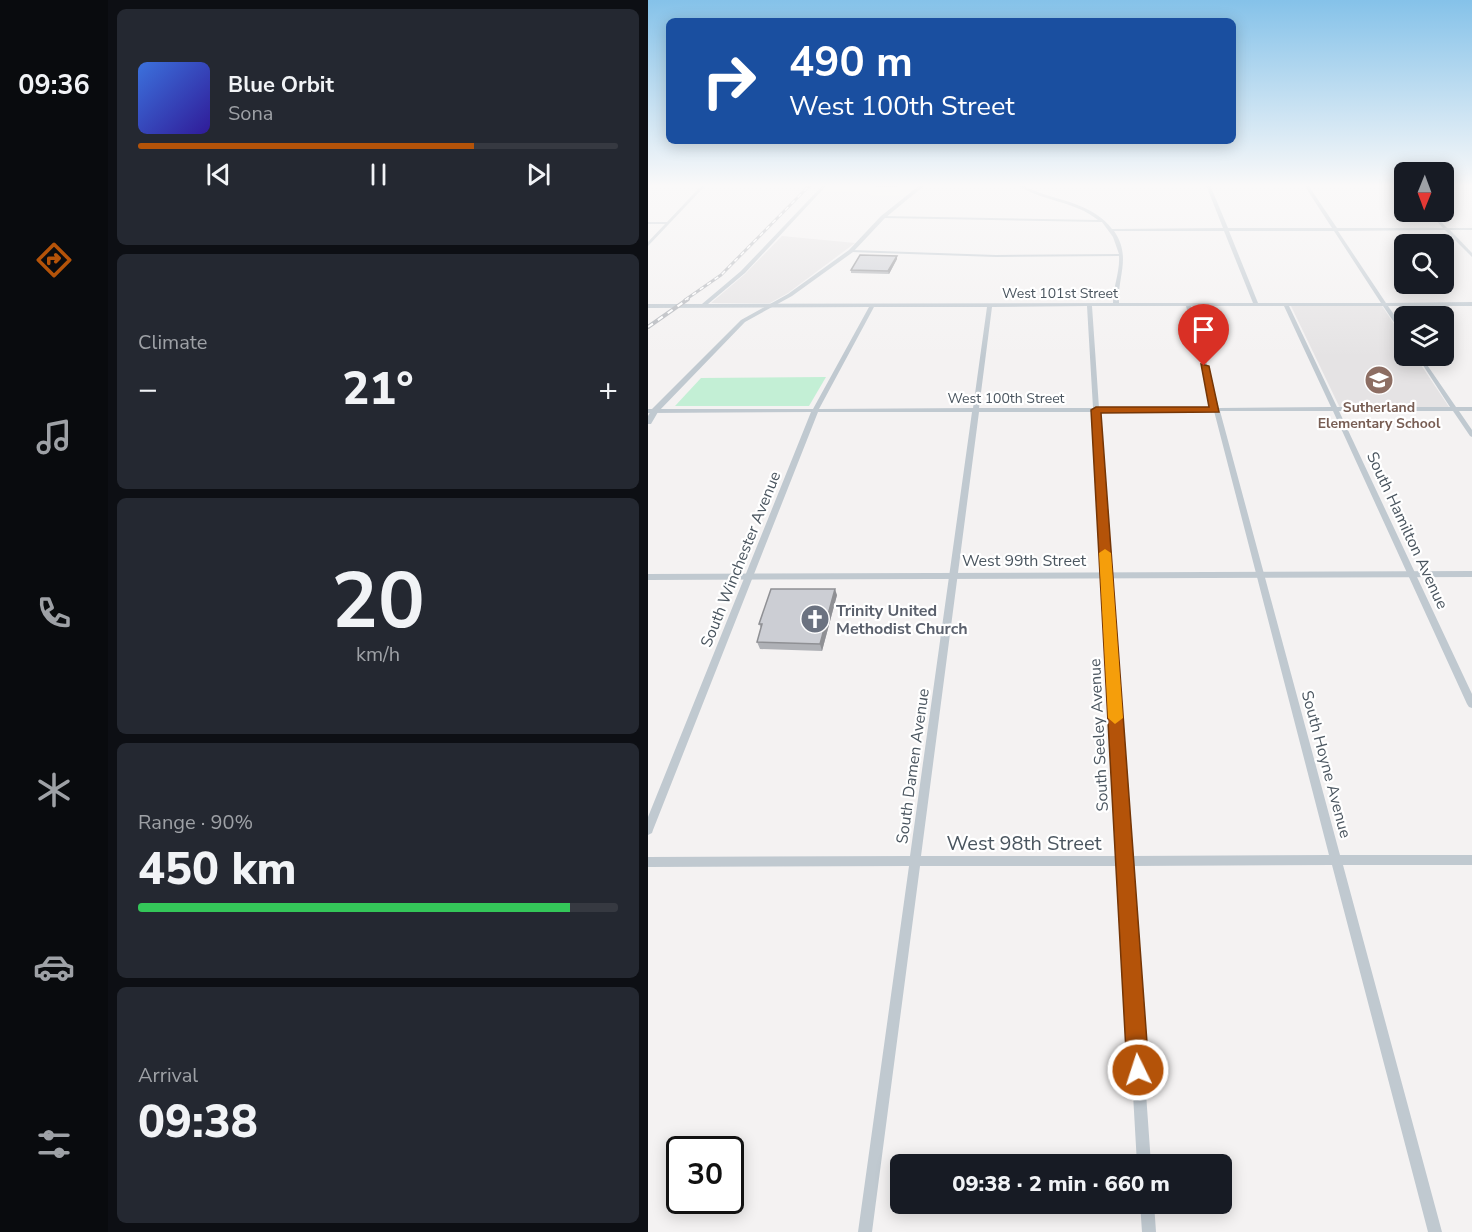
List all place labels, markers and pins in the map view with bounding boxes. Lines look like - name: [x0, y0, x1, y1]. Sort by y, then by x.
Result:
- pin: [1178, 304, 1229, 366]
- school or university icon: Sutherland Elementary School: [1363, 364, 1395, 396]
- place label: Sutherland Elementary School: [1318, 398, 1441, 433]
- place label: Trinity United Methodist Church: [836, 600, 968, 640]
- church icon: Trinity United Methodist Church: [799, 603, 831, 635]

